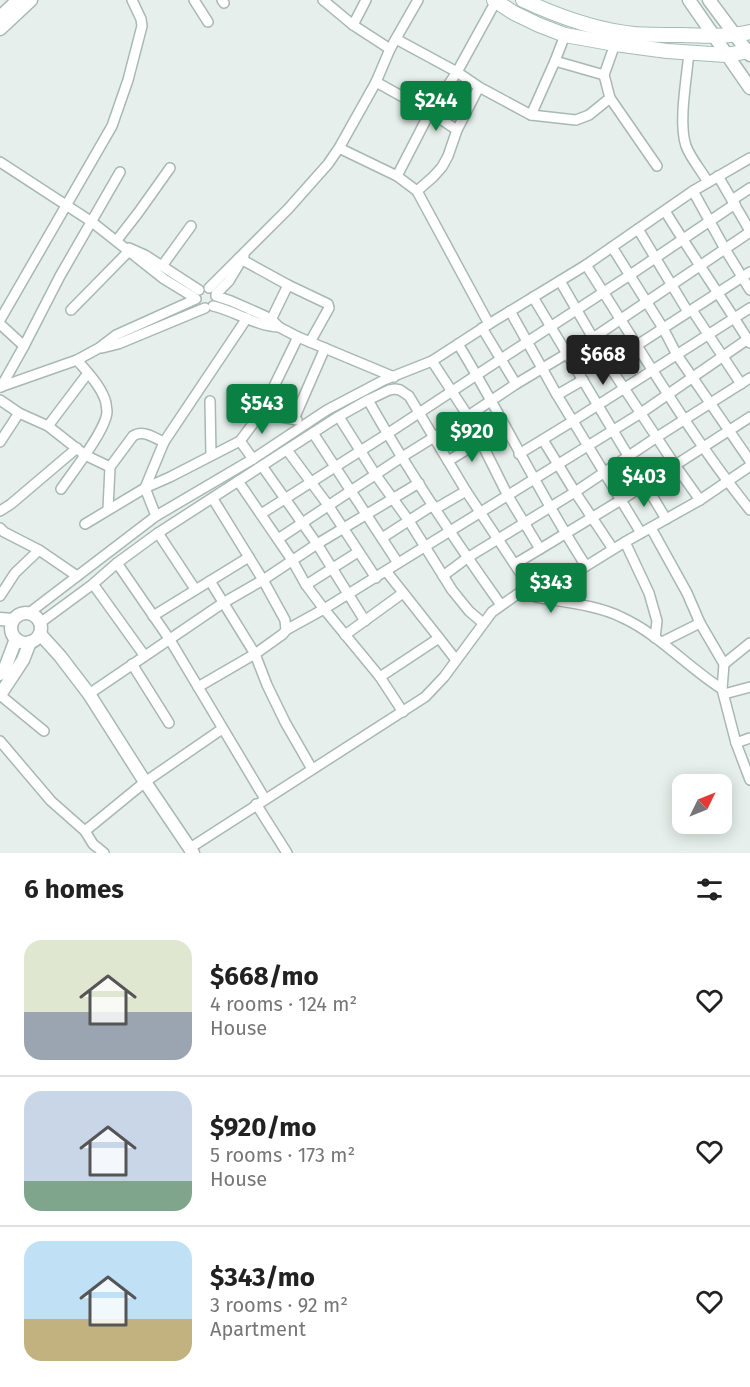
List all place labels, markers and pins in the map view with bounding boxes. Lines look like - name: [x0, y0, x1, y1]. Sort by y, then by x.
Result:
- pin: $244: [400, 81, 472, 132]
- pin: $668: [567, 335, 639, 386]
- pin: $543: [226, 384, 298, 435]
- pin: $920: [436, 412, 508, 463]
- pin: $403: [608, 457, 680, 508]
- pin: $343: [515, 563, 587, 614]

